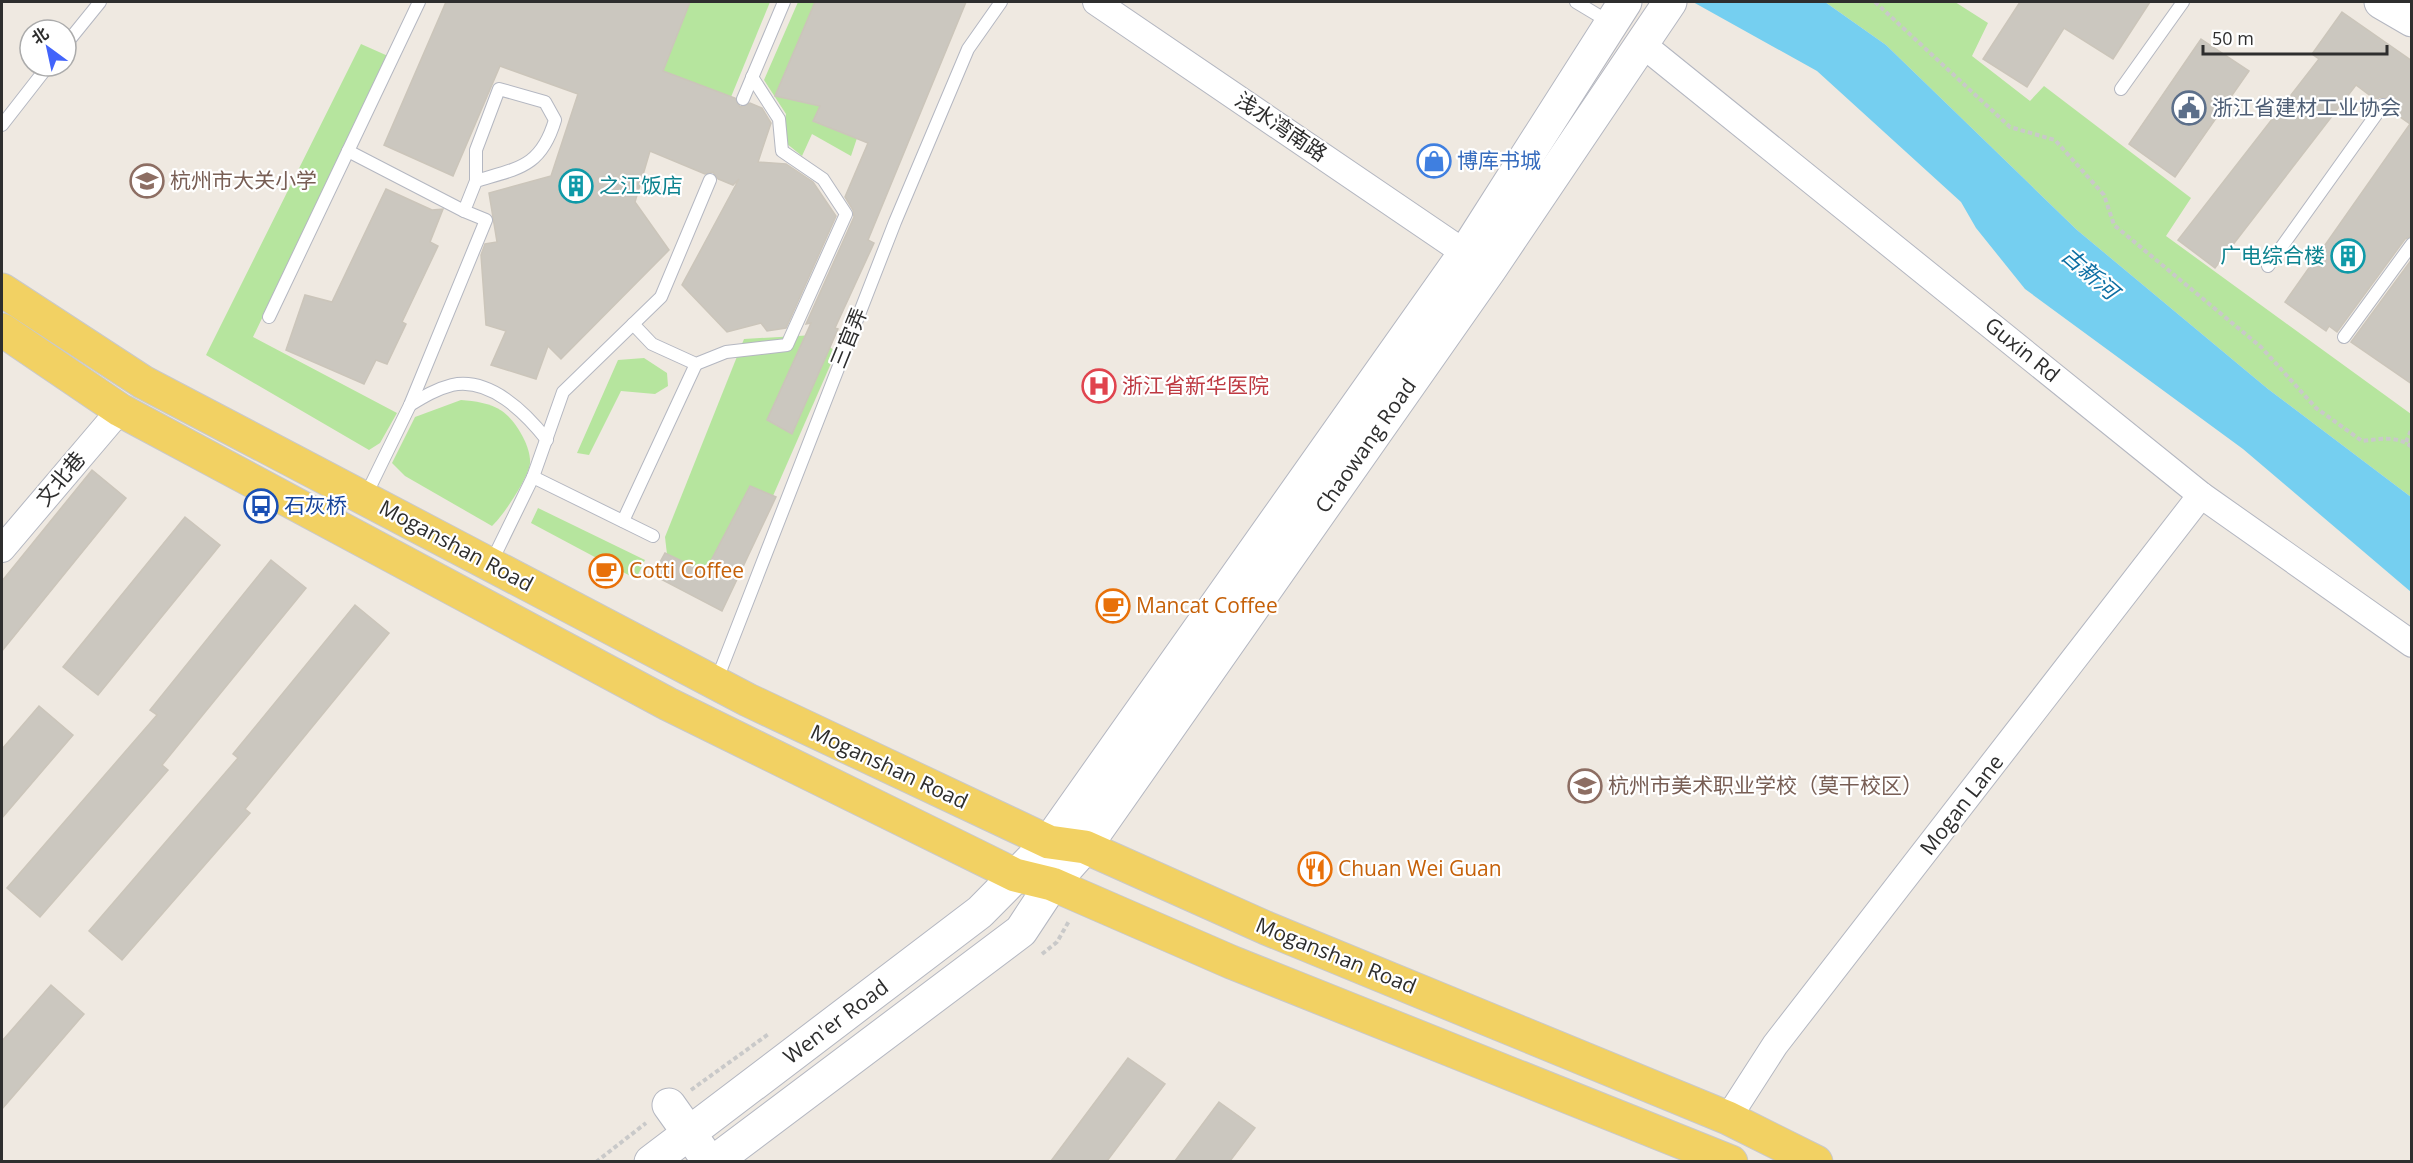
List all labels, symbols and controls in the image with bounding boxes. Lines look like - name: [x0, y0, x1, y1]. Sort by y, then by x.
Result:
- north arrow: [18, 18, 78, 78]
- scale bar: [2203, 18, 2388, 56]
- text: 北: [27, 22, 53, 49]
- text: 50 m: [2212, 26, 2254, 50]
- street label: 浅水湾南路: [1230, 85, 1333, 167]
- public building icon: 浙江省建材工业协会: [2171, 90, 2207, 126]
- place label: 浙江省建材工业协会: [2212, 93, 2401, 121]
- shop icon: 博库书城: [1416, 143, 1452, 179]
- place label: 博库书城: [1457, 146, 1541, 174]
- school or university icon: 杭州市大关小学: [129, 163, 165, 199]
- place label: 杭州市大关小学: [170, 166, 317, 194]
- building icon: 之江饭店: [558, 168, 594, 204]
- place label: 之江饭店: [599, 171, 683, 199]
- building icon: 广电综合楼: [2330, 238, 2366, 274]
- water label: 古新河: [2056, 239, 2128, 308]
- place label: 广电综合楼: [2220, 241, 2325, 269]
- street label: 三官弄: [823, 303, 873, 372]
- street label: Guxin Rd: [1979, 310, 2066, 388]
- hospital icon: 浙江省新华医院: [1081, 368, 1117, 404]
- place label: 浙江省新华医院: [1122, 371, 1269, 399]
- street label: Chaowang Road: [1308, 373, 1422, 518]
- street label: 文北巷: [29, 445, 91, 511]
- bus stop icon: 石灰桥: [243, 488, 279, 524]
- place label: 石灰桥: [284, 491, 347, 519]
- street label: Moganshan Road: [375, 493, 538, 597]
- cafe icon: Cotti Coffee: [588, 553, 624, 589]
- place label: Cotti Coffee: [629, 556, 744, 584]
- cafe icon: Mancat Coffee: [1095, 588, 1131, 624]
- place label: Mancat Coffee: [1136, 591, 1278, 619]
- street label: Moganshan Road: [806, 717, 973, 815]
- street label: Mogan Lane: [1913, 748, 2009, 860]
- school or university icon: 杭州市美术职业学校（莫干校区）: [1567, 768, 1603, 804]
- place label: 杭州市美术职业学校（莫干校区）: [1608, 771, 1923, 799]
- restaurant icon: Chuan Wei Guan: [1297, 851, 1333, 887]
- place label: Chuan Wei Guan: [1338, 854, 1502, 882]
- street label: Moganshan Road: [1252, 910, 1421, 1000]
- street label: Wen'er Road: [777, 973, 894, 1070]

